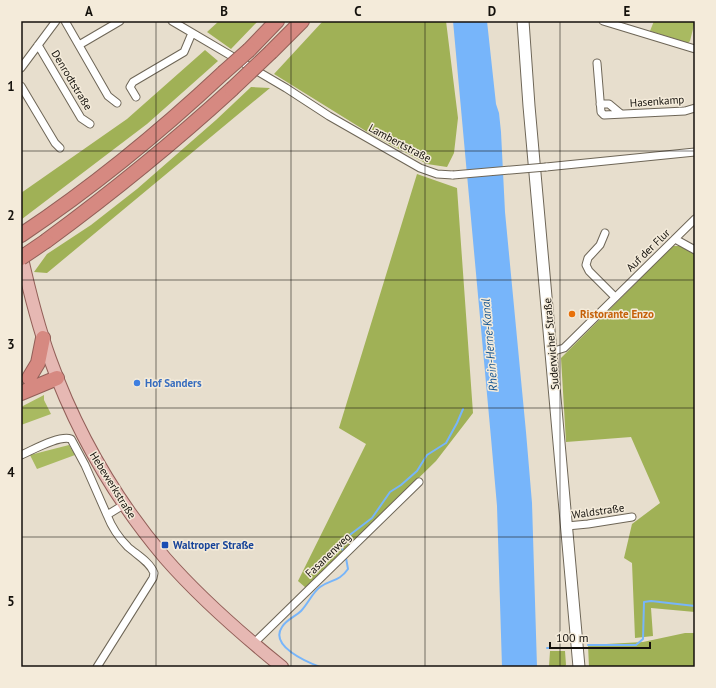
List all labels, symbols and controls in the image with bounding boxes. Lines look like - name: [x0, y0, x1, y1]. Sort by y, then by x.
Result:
- text: A: [85, 3, 93, 20]
- text: B: [220, 3, 228, 20]
- text: C: [354, 3, 362, 20]
- text: D: [488, 3, 496, 20]
- text: E: [624, 3, 631, 20]
- street label: Denrodtstraße: [49, 47, 96, 113]
- text: 1: [7, 78, 15, 95]
- street label: Hasenkamp: [629, 92, 685, 110]
- street label: Lambertstraße: [366, 121, 434, 166]
- text: 2: [7, 207, 15, 224]
- street label: Auf der Flur: [623, 225, 673, 274]
- water label: Rhein-Herne-Kanal: [477, 297, 501, 392]
- street label: Suderwicher Straße: [540, 297, 562, 391]
- place label: Ristorante Enzo: [580, 307, 654, 321]
- marker: Ristorante Enzo: [567, 309, 577, 319]
- text: 3: [7, 336, 15, 353]
- place label: Hof Sanders: [145, 376, 202, 390]
- marker: Hof Sanders: [132, 378, 142, 388]
- street label: Hebewerkstraße: [87, 449, 139, 522]
- text: 4: [7, 464, 15, 481]
- street label: Waldstraße: [571, 500, 626, 522]
- street label: Fasanenweg: [302, 530, 354, 580]
- place label: Waltroper Straße: [173, 538, 254, 552]
- marker: Waltroper Straße: [160, 540, 170, 550]
- text: 5: [7, 593, 15, 610]
- scale bar: [550, 624, 650, 650]
- text: 100 m: [556, 630, 589, 645]

